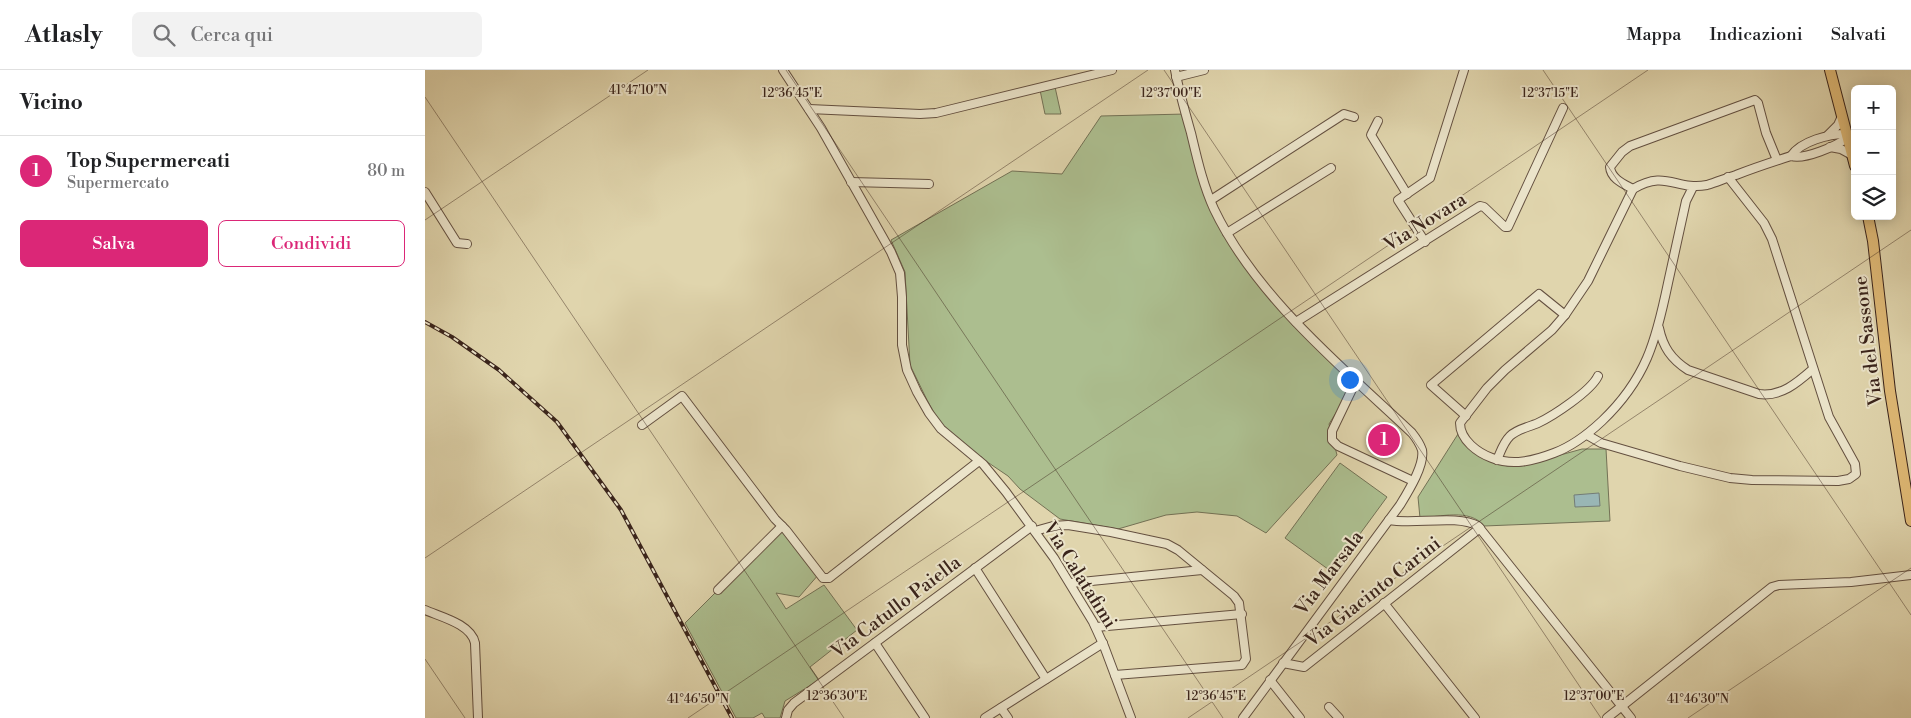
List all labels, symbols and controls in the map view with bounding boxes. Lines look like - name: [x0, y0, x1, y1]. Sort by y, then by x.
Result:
- search box: [132, 12, 482, 57]
- text: Atlasly: [25, 20, 102, 50]
- icon: search: [150, 21, 178, 49]
- text: Cerca qui: [190, 23, 273, 47]
- text: Mappa: [1627, 23, 1681, 46]
- text: Indicazioni: [1709, 23, 1803, 46]
- text: Salvati: [1831, 23, 1886, 46]
- text: 41°47'10"N: [609, 83, 667, 98]
- map controls: [1851, 85, 1896, 220]
- button: +: [1851, 85, 1896, 130]
- text: 12°36'45"E: [762, 86, 822, 101]
- text: 12°37'00"E: [1141, 86, 1201, 101]
- text: 12°37'15"E: [1522, 86, 1578, 101]
- text: Vicino: [20, 90, 83, 116]
- button: −: [1851, 130, 1896, 175]
- text: Top Supermercati: [67, 149, 230, 173]
- text: 1: [32, 161, 40, 181]
- text: 80 m: [367, 161, 405, 181]
- text: Supermercato: [67, 173, 169, 193]
- button: layers: [1851, 175, 1896, 220]
- street label: Via Novara: [1378, 187, 1471, 257]
- button: Salva: [20, 220, 208, 267]
- button: Condividi: [218, 220, 405, 267]
- street label: Via del Sassone: [1848, 275, 1888, 408]
- your location: [1337, 367, 1363, 393]
- pin: 1: [1368, 421, 1400, 459]
- street label: Via Calatafimi: [1037, 516, 1122, 633]
- street label: Via Marsala: [1289, 526, 1369, 621]
- street label: Via Giacinto Carini: [1300, 532, 1446, 653]
- street label: Via Catullo Paiella: [825, 550, 966, 664]
- text: 12°36'30"E: [807, 689, 867, 704]
- text: 12°36'45"E: [1186, 689, 1246, 704]
- text: 12°37'00"E: [1564, 689, 1624, 704]
- text: 41°46'50"N: [667, 692, 729, 707]
- text: 41°46'30"N: [1667, 692, 1729, 707]

